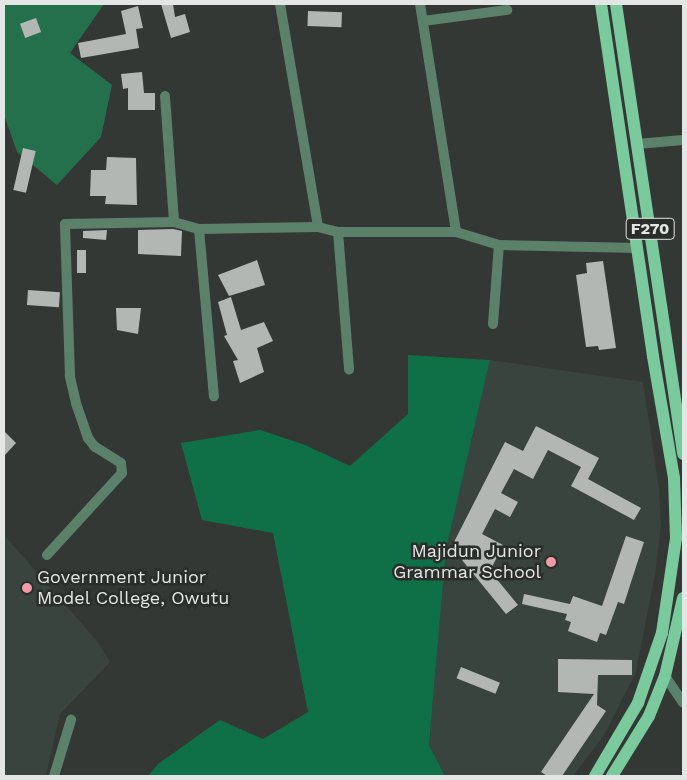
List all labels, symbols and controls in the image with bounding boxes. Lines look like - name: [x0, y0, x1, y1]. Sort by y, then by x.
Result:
- road number: F270: [625, 215, 675, 242]
- place label: Majidun Junior Grammar School: [393, 541, 541, 584]
- marker: Majidun Junior Grammar School: [545, 556, 557, 568]
- place label: Government Junior Model College, Owutu: [37, 567, 230, 610]
- marker: Government Junior Model College, Owutu: [21, 582, 33, 594]

